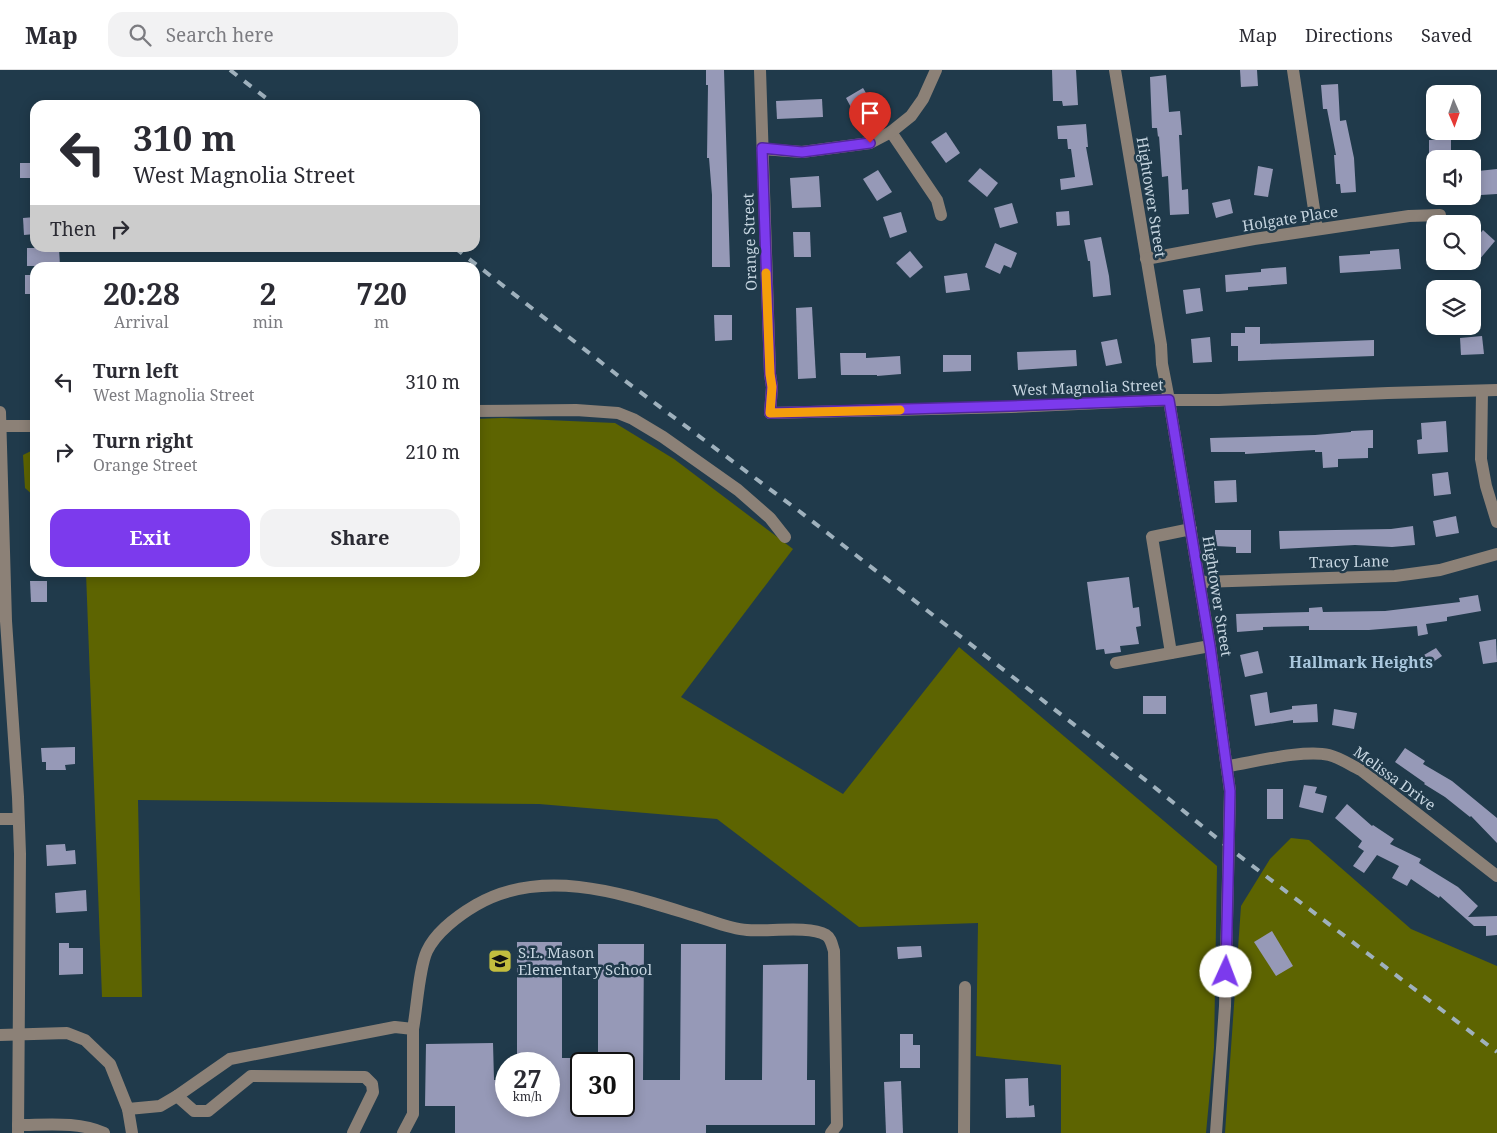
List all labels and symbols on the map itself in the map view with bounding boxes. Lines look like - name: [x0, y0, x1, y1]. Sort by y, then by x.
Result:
- north arrow: [1426, 85, 1481, 140]
- pin: [849, 92, 891, 143]
- street label: Hightower Street: [1133, 135, 1171, 259]
- street label: Orange Street: [737, 193, 761, 291]
- street label: Holgate Place: [1241, 201, 1339, 235]
- street label: West Magnolia Street: [1012, 374, 1164, 400]
- street label: Hightower Street: [1199, 534, 1237, 658]
- street label: Tracy Lane: [1309, 550, 1389, 572]
- district label: Hallmark Heights: [1289, 651, 1433, 673]
- street label: Melissa Drive: [1350, 741, 1440, 815]
- place label: S.L. Mason Elementary School: [518, 942, 652, 979]
- position arrow: [1199, 945, 1251, 997]
- school or university icon: S.L. Mason Elementary School: [487, 948, 513, 974]
- speed limit sign: 30: [570, 1052, 635, 1117]

